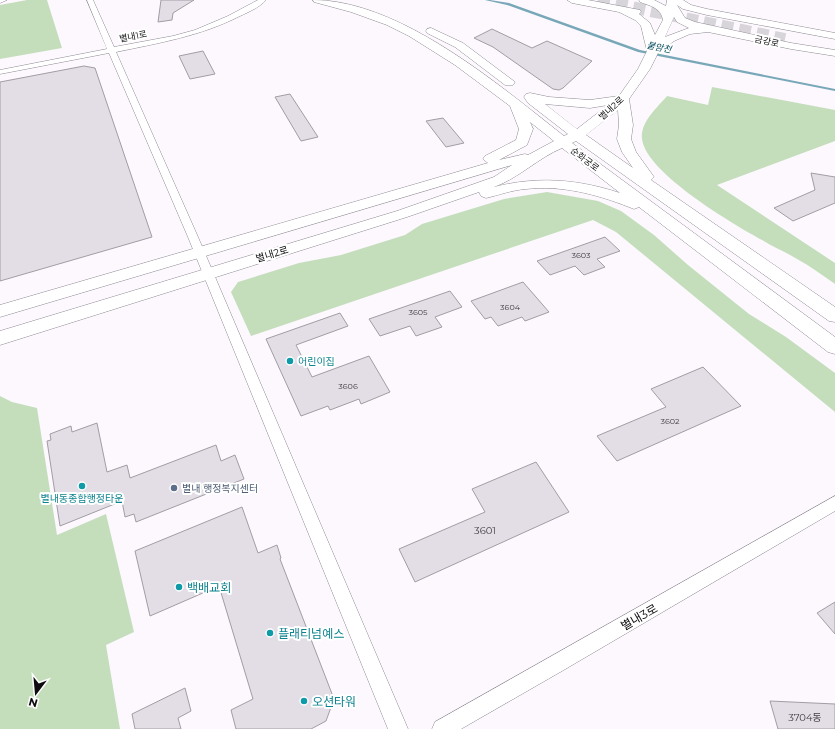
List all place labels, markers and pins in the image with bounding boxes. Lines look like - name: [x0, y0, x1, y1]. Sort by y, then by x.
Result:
- place label: 어린이집: [298, 355, 335, 368]
- marker: 어린이집: [285, 356, 295, 366]
- marker: 별내동종합행정타운: [77, 481, 87, 491]
- place label: 별내 행정복지센터: [182, 482, 258, 495]
- marker: 별내 행정복지센터: [169, 483, 179, 493]
- place label: 별내동종합행정타운: [41, 492, 123, 505]
- place label: 백배교회: [187, 580, 231, 595]
- marker: 백배교회: [174, 582, 184, 592]
- place label: 플래티넘예스: [278, 626, 344, 641]
- marker: 플래티넘예스: [265, 628, 275, 638]
- place label: 오션타워: [312, 694, 356, 709]
- marker: 오션타워: [299, 696, 309, 706]

